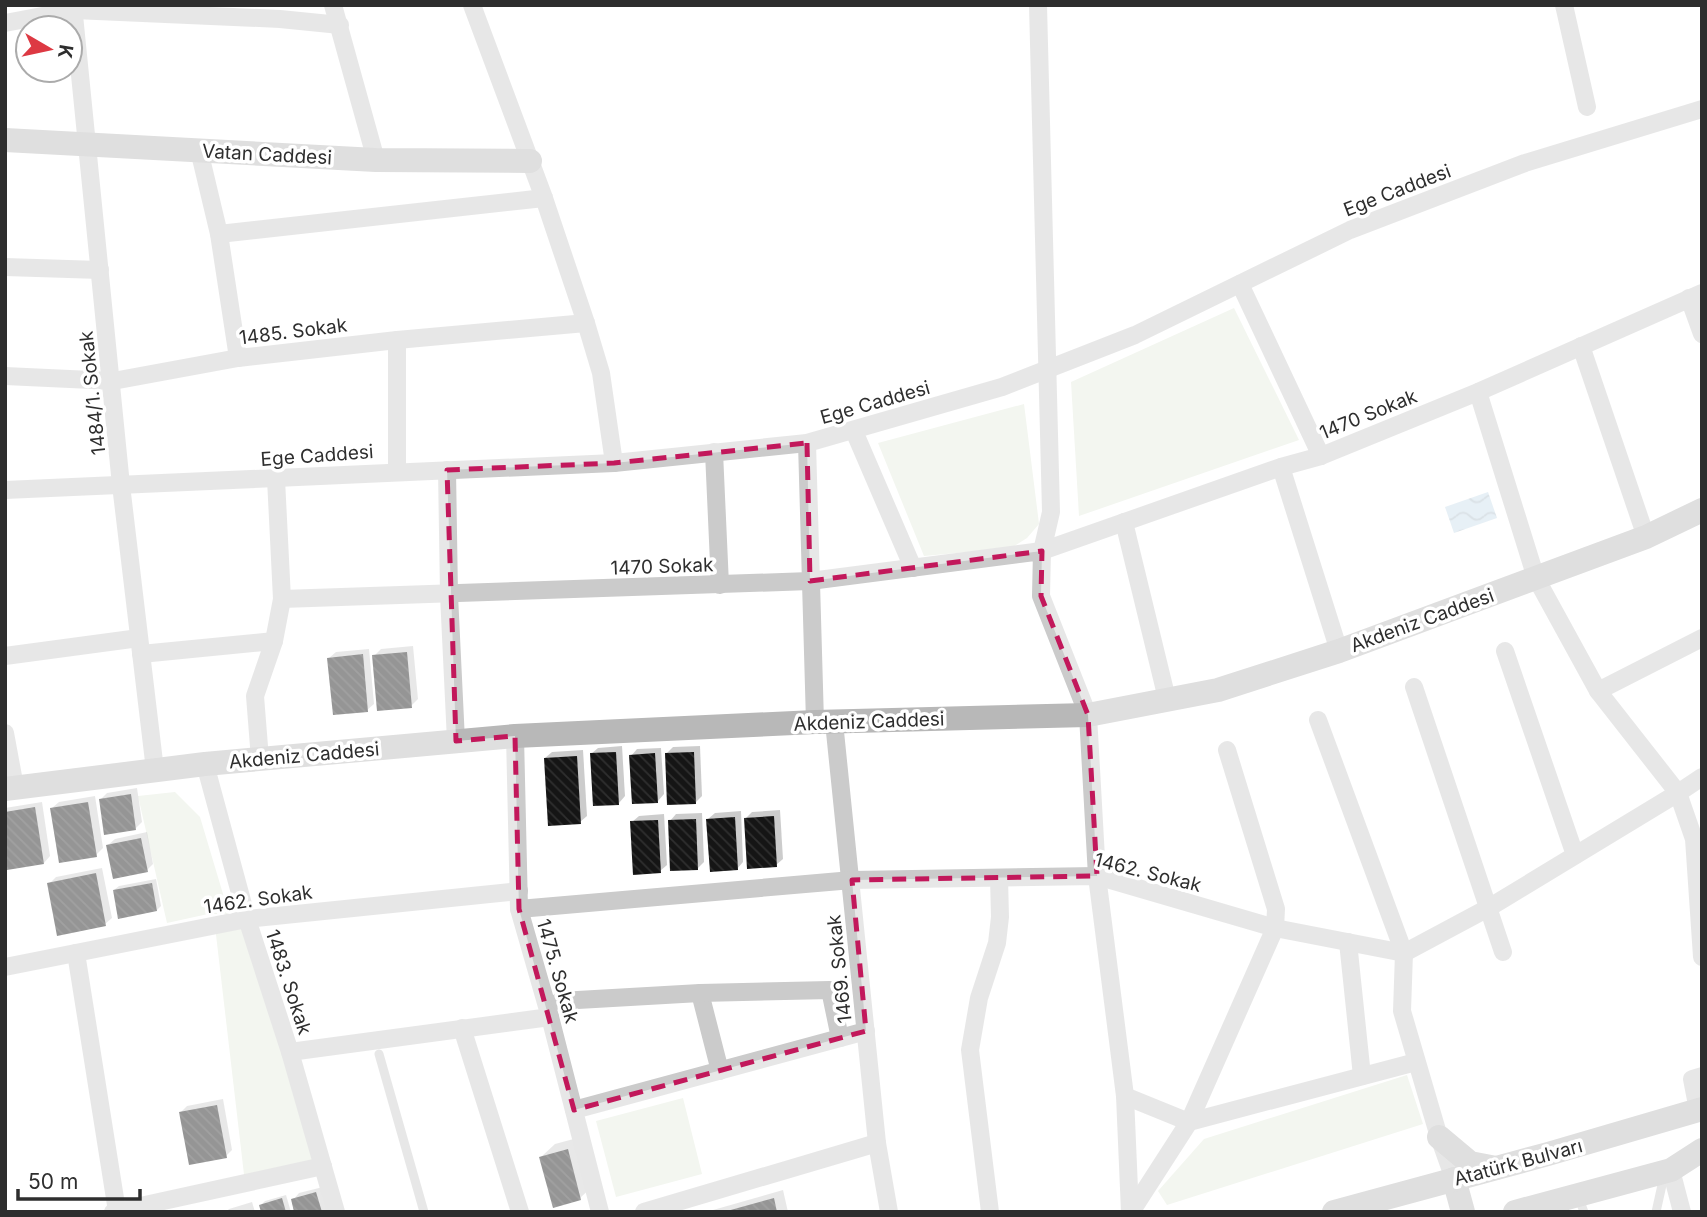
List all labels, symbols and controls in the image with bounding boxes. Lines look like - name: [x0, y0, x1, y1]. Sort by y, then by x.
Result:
- north arrow: [14, 14, 84, 84]
- text: K: [53, 43, 78, 60]
- street label: Vatan Caddesi: [202, 140, 332, 169]
- street label: Ege Caddesi: [1340, 159, 1454, 221]
- street label: 1485. Sokak: [238, 313, 349, 350]
- street label: 1484/1. Sokak: [74, 329, 110, 456]
- street label: Ege Caddesi: [818, 376, 933, 429]
- street label: 1470 Sokak: [1316, 384, 1421, 444]
- street label: Ege Caddesi: [260, 440, 374, 471]
- street label: 1470 Sokak: [610, 553, 714, 580]
- street label: Akdeniz Caddesi: [1347, 584, 1497, 657]
- street label: Akdeniz Caddesi: [793, 707, 945, 736]
- street label: Akdeniz Caddesi: [228, 737, 380, 774]
- street label: 1462. Sokak: [1092, 848, 1204, 897]
- street label: 1462. Sokak: [202, 880, 314, 918]
- street label: 1469. Sokak: [822, 913, 857, 1024]
- street label: 1475. Sokak: [532, 916, 584, 1027]
- street label: 1483. Sokak: [261, 927, 316, 1038]
- street label: Atatürk Bulvarı: [1451, 1134, 1585, 1191]
- scale bar: [18, 1158, 140, 1202]
- text: 50 m: [28, 1169, 78, 1194]

